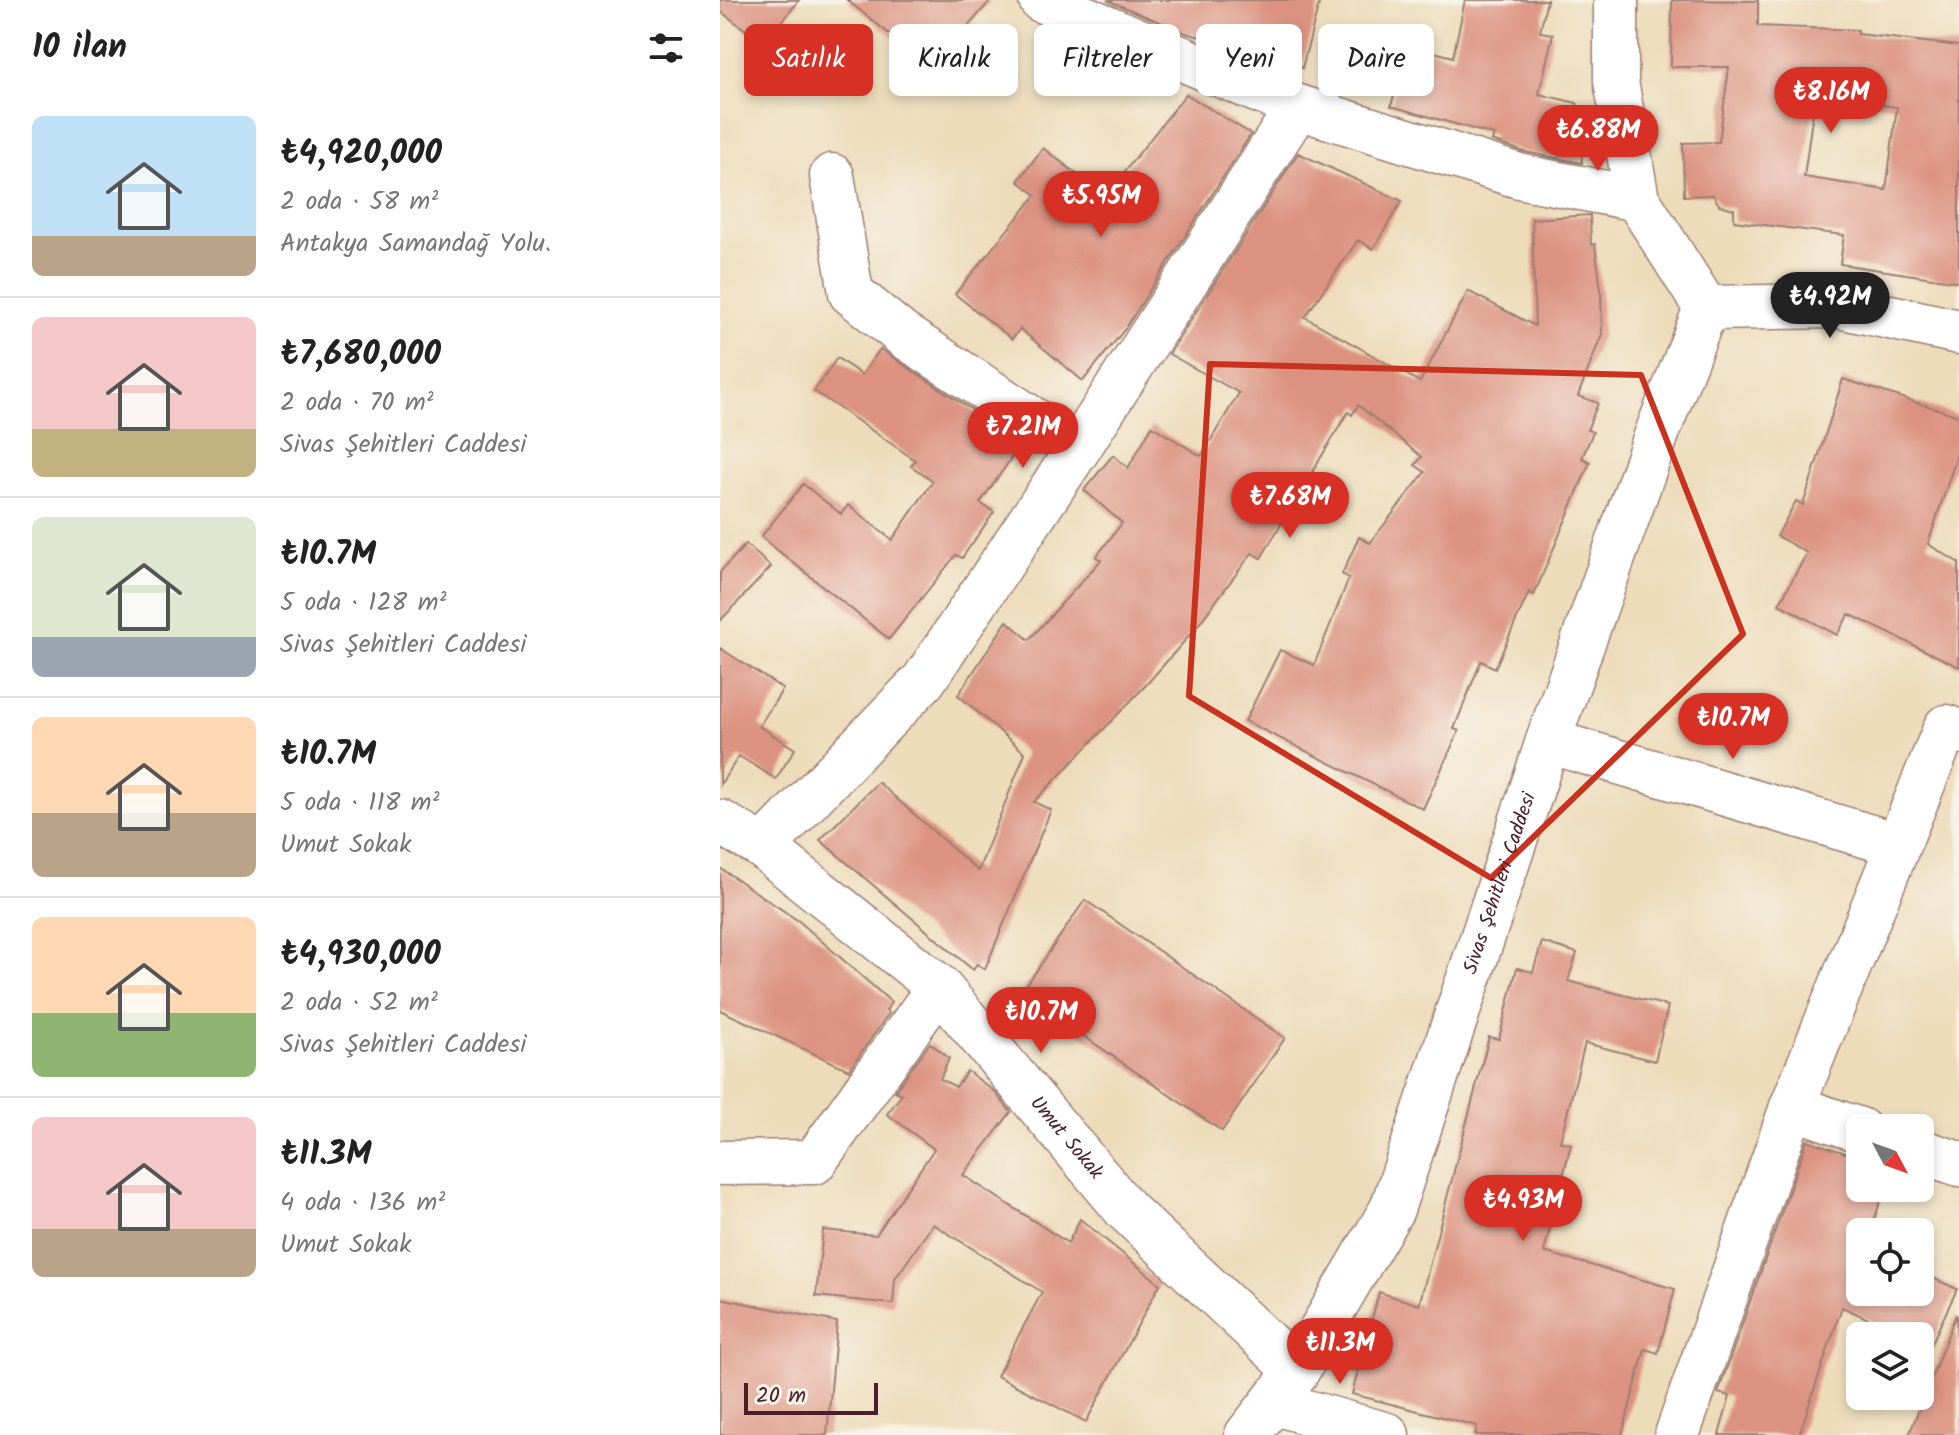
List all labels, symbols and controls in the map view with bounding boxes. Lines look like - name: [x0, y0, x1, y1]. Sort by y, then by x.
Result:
- text: 10 ilan: [32, 21, 127, 75]
- chip: Satılık: [744, 24, 873, 96]
- chip: Kiralık: [889, 24, 1018, 96]
- chip: Filtreler: [1034, 24, 1180, 96]
- chip: Yeni: [1196, 24, 1302, 96]
- chip: Daire: [1318, 24, 1434, 96]
- icon: filters: [644, 26, 688, 70]
- pin: ₺8.16M: [1766, 67, 1896, 135]
- text: ₺8.16M: [1792, 72, 1870, 114]
- pin: ₺6.88M: [1533, 105, 1663, 173]
- text: ₺6.88M: [1556, 110, 1640, 152]
- text: ₺4,920,000: [280, 127, 442, 181]
- icon: home: [96, 148, 192, 244]
- pin: ₺5.95M: [1036, 171, 1166, 239]
- text: ₺5.95M: [1061, 176, 1141, 218]
- text: 2 oda · 58 m²: [280, 181, 438, 223]
- text: Antakya Samandağ Yolu.: [280, 223, 551, 265]
- pin: ₺4.92M: [1765, 272, 1895, 340]
- text: ₺4.92M: [1789, 277, 1871, 319]
- text: ₺7,680,000: [280, 328, 441, 382]
- icon: home: [96, 349, 192, 445]
- text: 2 oda · 70 m²: [280, 382, 434, 424]
- pin: ₺7.21M: [958, 402, 1088, 470]
- text: ₺7.21M: [985, 407, 1061, 449]
- text: Sivas Şehitleri Caddesi: [280, 424, 527, 466]
- pin: ₺7.68M: [1225, 472, 1355, 540]
- text: ₺7.68M: [1249, 477, 1331, 519]
- text: ₺10.7M: [280, 528, 376, 582]
- icon: home: [96, 549, 192, 645]
- text: 5 oda · 128 m²: [280, 582, 446, 624]
- text: Sivas Şehitleri Caddesi: [280, 624, 527, 666]
- pin: ₺10.7M: [1668, 693, 1798, 761]
- text: ₺10.7M: [1696, 698, 1770, 740]
- text: ₺10.7M: [280, 728, 376, 782]
- icon: home: [96, 749, 192, 845]
- text: 5 oda · 118 m²: [280, 782, 439, 824]
- street label: Sivas Şehitleri Caddesi: [1455, 787, 1546, 979]
- text: Umut Sokak: [280, 824, 411, 866]
- text: ₺4,930,000: [280, 928, 441, 982]
- icon: home: [96, 949, 192, 1045]
- text: 2 oda · 52 m²: [280, 982, 438, 1024]
- pin: ₺10.7M: [976, 987, 1106, 1055]
- text: ₺10.7M: [1004, 992, 1078, 1034]
- text: Sivas Şehitleri Caddesi: [280, 1024, 527, 1066]
- street label: Umut Sokak: [1021, 1089, 1111, 1188]
- north arrow: [1846, 1114, 1934, 1202]
- map controls: [1846, 1114, 1934, 1410]
- text: ₺11.3M: [280, 1128, 372, 1182]
- icon: home: [96, 1149, 192, 1245]
- pin: ₺4.93M: [1458, 1175, 1588, 1243]
- text: ₺4.93M: [1482, 1180, 1564, 1222]
- text: 4 oda · 136 m²: [280, 1182, 445, 1224]
- button: locate: [1846, 1218, 1934, 1306]
- text: Umut Sokak: [280, 1224, 411, 1266]
- pin: ₺11.3M: [1275, 1318, 1405, 1386]
- button: layers: [1846, 1322, 1934, 1410]
- text: ₺11.3M: [1305, 1323, 1375, 1365]
- scale bar: [744, 1379, 878, 1415]
- text: 20 m: [756, 1379, 806, 1414]

